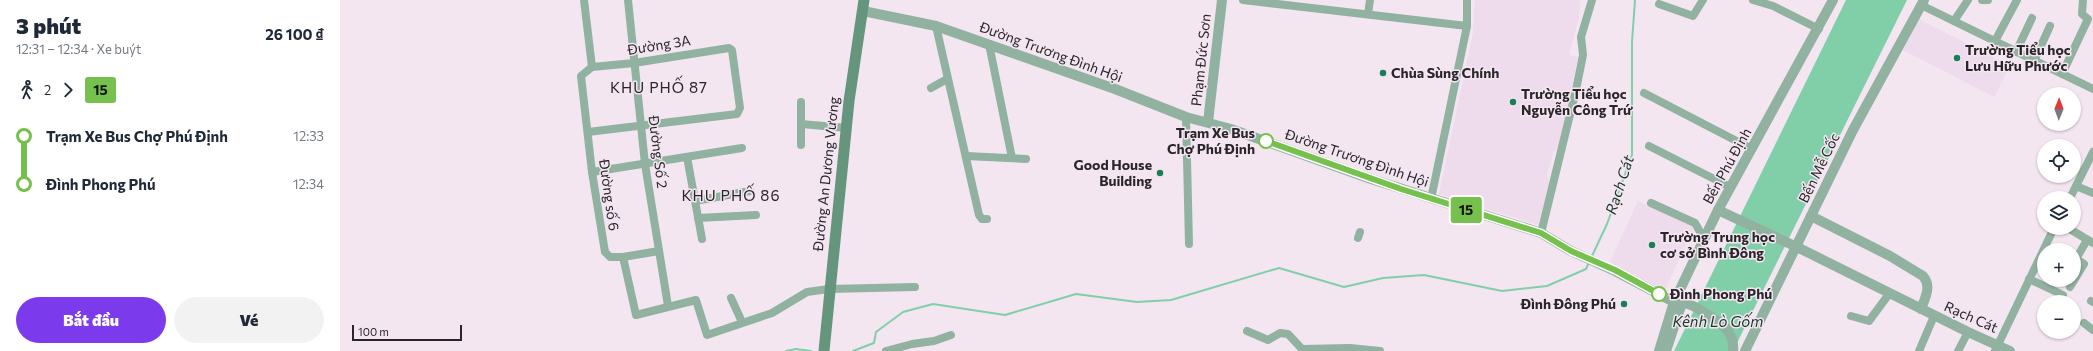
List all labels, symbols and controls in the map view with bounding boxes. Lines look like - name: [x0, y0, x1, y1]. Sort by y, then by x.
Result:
- text: 3 phút: [16, 12, 81, 39]
- street label: Phạm Đức Sơn: [1187, 13, 1214, 107]
- street label: Đường Trương Đình Hội: [976, 17, 1125, 85]
- text: 26 100 ₫: [265, 25, 324, 43]
- street label: Đường 3A: [625, 31, 692, 58]
- text: 12:31 – 12:34 · Xe buýt: [16, 41, 141, 57]
- place label: Trường Tiểu học Lưu Hữu Phước: [1965, 41, 2071, 74]
- marker: Trường Tiểu học Lưu Hữu Phước: [1952, 53, 1962, 63]
- place label: Chùa Sùng Chính: [1391, 64, 1499, 81]
- marker: Chùa Sùng Chính: [1378, 68, 1388, 78]
- district label: KHU PHỐ 87: [610, 75, 708, 96]
- icon: walk: [16, 79, 38, 101]
- icon: forward: [57, 79, 79, 101]
- text: 15: [93, 81, 108, 98]
- text: 2: [44, 82, 51, 98]
- place label: Trường Tiểu học Nguyễn Công Trứ: [1521, 85, 1633, 118]
- north arrow: [2037, 87, 2081, 131]
- map controls: [2037, 87, 2081, 339]
- street label: Đường An Dương Vương: [809, 95, 842, 253]
- marker: Trường Tiểu học Nguyễn Công Trứ: [1508, 97, 1518, 107]
- street label: Đường Số 2: [645, 114, 671, 190]
- place label: Trạm Xe Bus Chợ Phú Định: [1167, 124, 1255, 158]
- street label: Đường Trương Đình Hội: [1282, 125, 1431, 190]
- street label: Bến Phú Định: [1699, 125, 1754, 207]
- text: Trạm Xe Bus Chợ Phú Định: [46, 127, 228, 145]
- text: 12:33: [293, 128, 324, 144]
- street label: Bến Mễ Cốc: [1794, 130, 1843, 205]
- marker: Trạm Xe Bus Chợ Phú Định: [1258, 133, 1274, 149]
- button: locate: [2037, 139, 2081, 183]
- water label: Rạch Cát: [1601, 152, 1637, 216]
- place label: Good House Building: [1073, 156, 1152, 189]
- street label: Đường số 6: [596, 157, 623, 232]
- marker: Good House Building: [1155, 168, 1165, 178]
- text: Đình Phong Phú: [46, 175, 156, 193]
- text: 12:34: [293, 176, 324, 192]
- district label: KHU PHỐ 86: [681, 183, 781, 204]
- button: layers: [2037, 191, 2081, 235]
- line badge: 15: [1448, 197, 1484, 223]
- text: 15: [1459, 201, 1473, 218]
- place label: Trường Trung học cơ sở Bình Đông: [1660, 228, 1775, 261]
- marker: Trường Trung học cơ sở Bình Đông: [1647, 240, 1657, 250]
- button: +: [2037, 243, 2081, 287]
- place label: Đình Phong Phú: [1669, 285, 1772, 302]
- marker: Đình Phong Phú: [1651, 286, 1667, 302]
- place label: Đình Đông Phú: [1520, 295, 1616, 312]
- button: −: [2037, 295, 2081, 339]
- button: Bắt đầu: [16, 297, 166, 343]
- button: Vé: [174, 297, 324, 343]
- street label: Rạch Cát: [1942, 297, 2001, 336]
- marker: Đình Đông Phú: [1619, 299, 1629, 309]
- water label: Kênh Lò Gốm: [1673, 312, 1763, 330]
- scale bar: [352, 323, 462, 342]
- text: 100 m: [358, 325, 389, 338]

